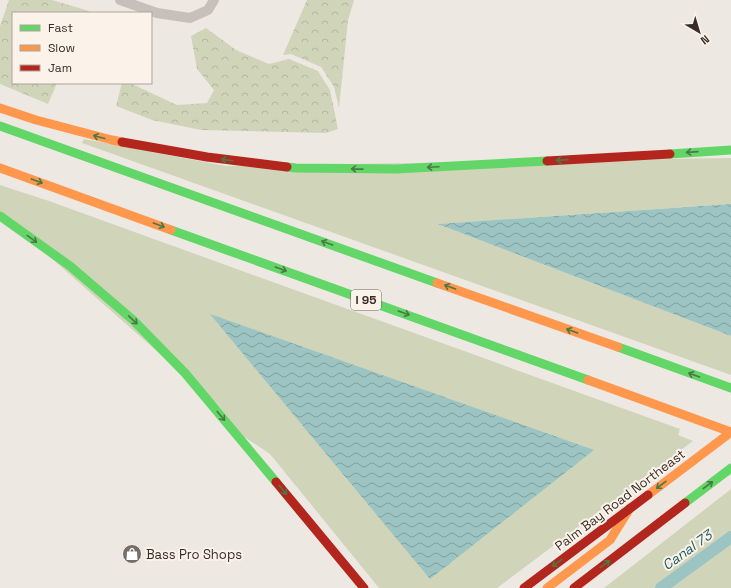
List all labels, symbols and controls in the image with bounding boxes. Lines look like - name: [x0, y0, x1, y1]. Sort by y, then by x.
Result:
- legend: [12, 12, 152, 84]
- north arrow: [679, 12, 719, 52]
- text: Fast: [48, 20, 73, 36]
- text: N: [698, 32, 712, 48]
- text: Slow: [48, 40, 75, 56]
- text: Jam: [48, 60, 72, 76]
- one-way arrow: [93, 132, 106, 140]
- one-way arrow: [686, 149, 699, 156]
- one-way arrow: [221, 156, 234, 164]
- one-way arrow: [556, 157, 569, 164]
- one-way arrow: [426, 164, 439, 171]
- one-way arrow: [351, 165, 364, 173]
- one-way arrow: [30, 178, 43, 185]
- one-way arrow: [153, 222, 165, 230]
- one-way arrow: [26, 235, 37, 243]
- one-way arrow: [322, 239, 334, 247]
- one-way arrow: [275, 266, 287, 274]
- one-way arrow: [444, 283, 456, 291]
- road number: I 95: [351, 290, 381, 310]
- one-way arrow: [397, 310, 409, 318]
- one-way arrow: [128, 316, 138, 325]
- one-way arrow: [566, 327, 578, 335]
- one-way arrow: [689, 371, 701, 379]
- one-way arrow: [216, 410, 225, 420]
- street label: Palm Bay Road Northeast: [552, 445, 688, 555]
- one-way arrow: [655, 481, 666, 489]
- one-way arrow: [703, 481, 714, 490]
- one-way arrow: [278, 484, 287, 495]
- water label: Canal 73: [659, 524, 717, 574]
- shop icon: Bass Pro Shops: [121, 543, 143, 565]
- place label: Bass Pro Shops: [146, 546, 242, 563]
- one-way arrow: [552, 559, 563, 568]
- one-way arrow: [600, 560, 611, 569]

